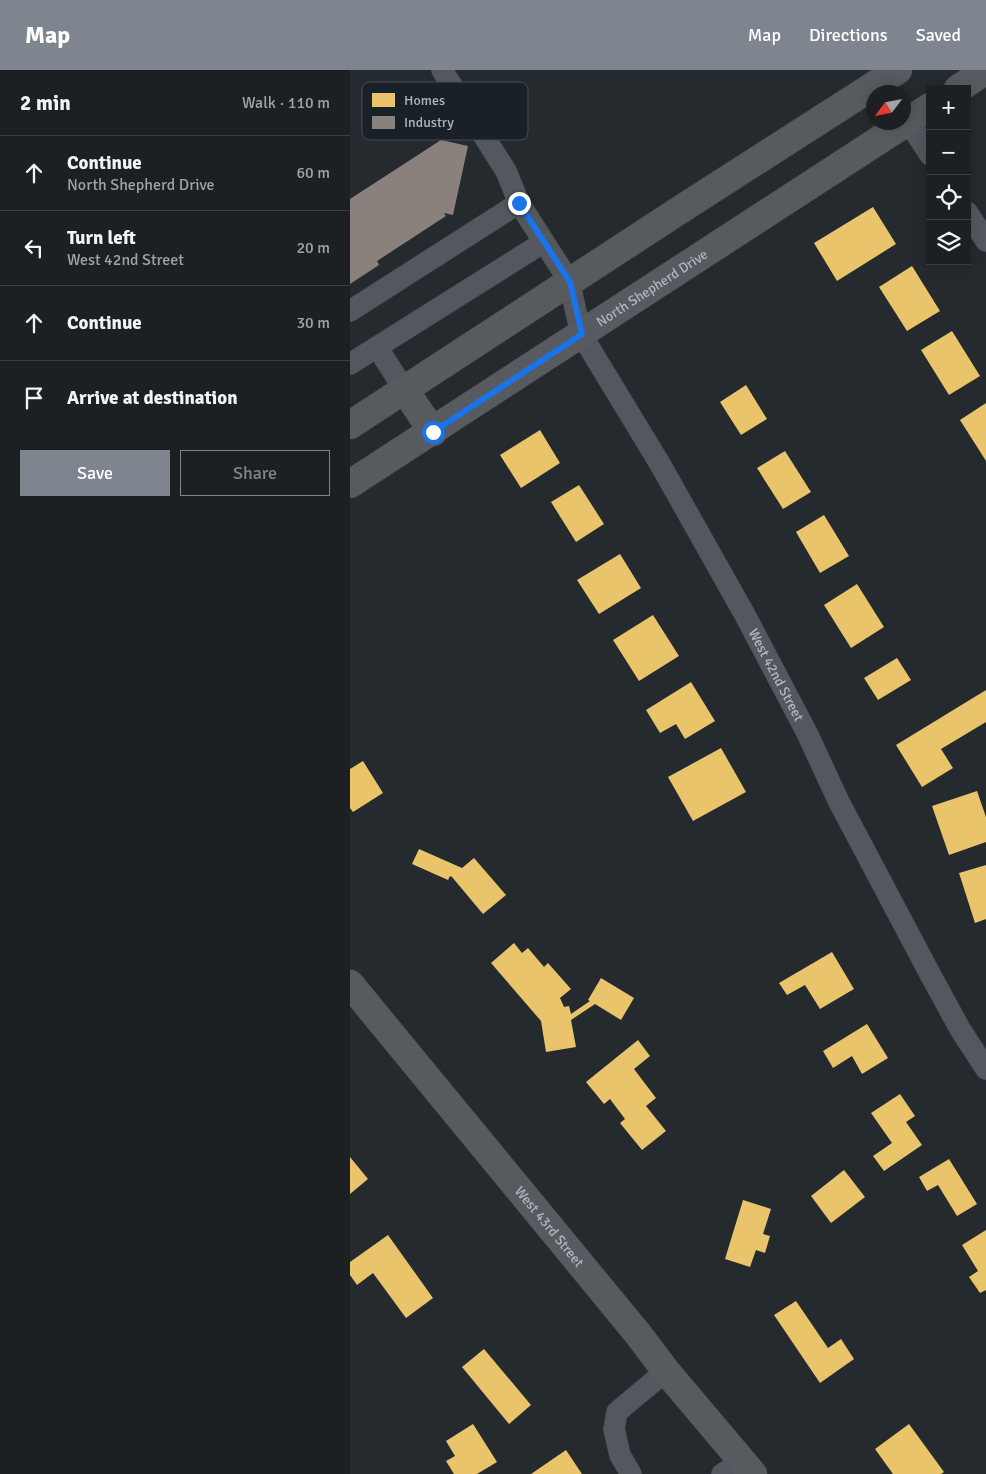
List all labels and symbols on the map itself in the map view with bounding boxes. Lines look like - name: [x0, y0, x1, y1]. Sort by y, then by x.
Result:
- legend: [362, 82, 528, 140]
- north arrow: [866, 85, 911, 130]
- text: Homes: [404, 92, 445, 109]
- text: Industry: [404, 114, 454, 131]
- route end: [508, 192, 531, 215]
- street label: North Shepherd Drive: [593, 245, 711, 330]
- route start: [422, 421, 445, 444]
- street label: West 42nd Street: [745, 626, 808, 724]
- street label: West 43rd Street: [511, 1183, 588, 1270]

